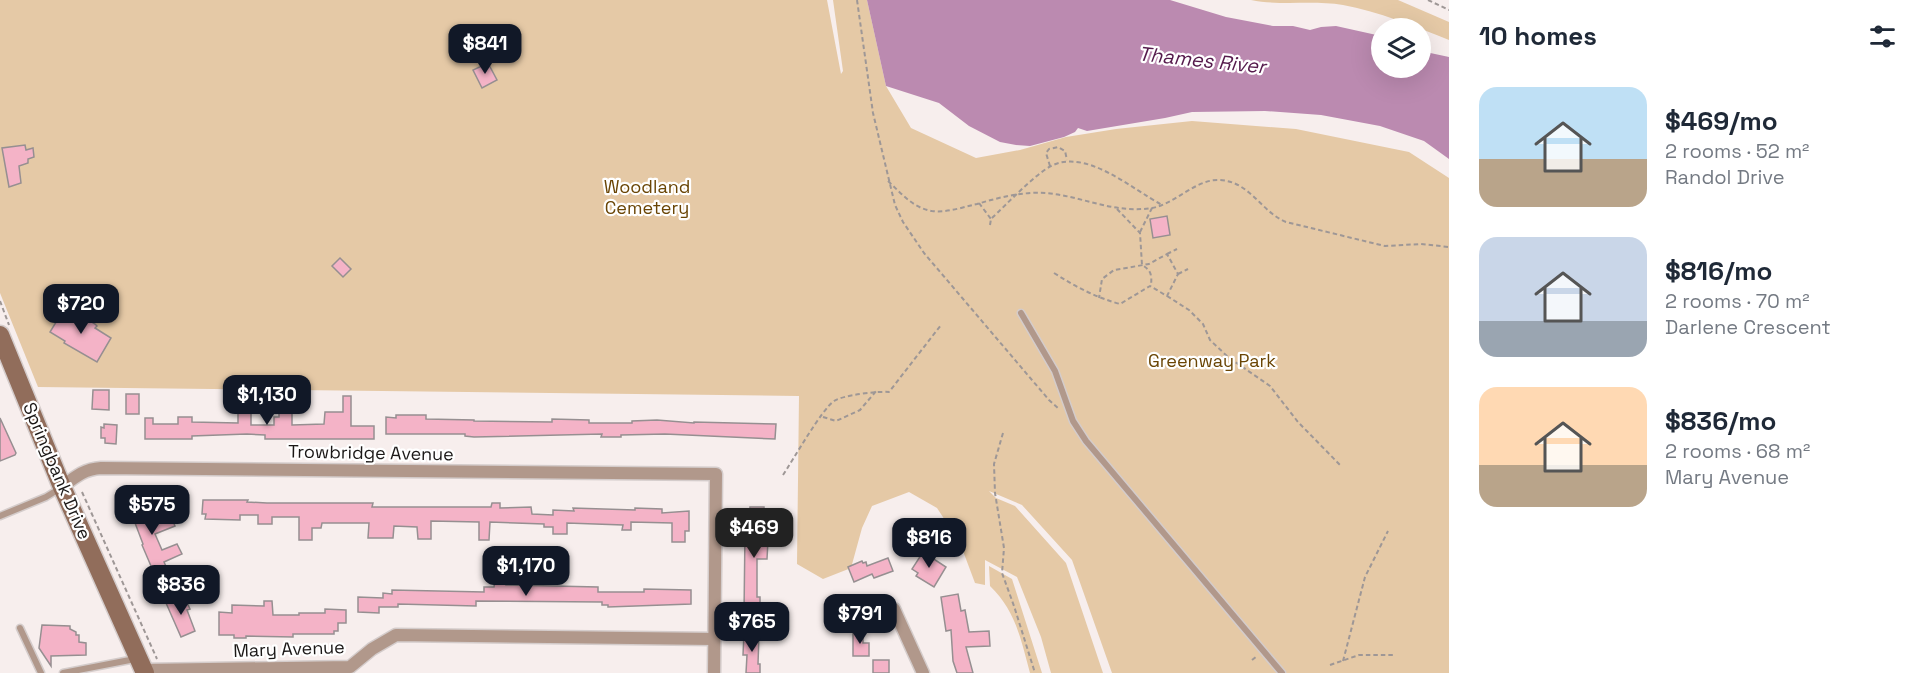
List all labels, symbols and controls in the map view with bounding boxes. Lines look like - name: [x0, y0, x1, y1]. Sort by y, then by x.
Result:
- map controls: [1371, 18, 1431, 78]
- button: layers: [1371, 18, 1431, 78]
- text: 10 homes: [1479, 19, 1597, 53]
- icon: filters: [1866, 20, 1899, 53]
- pin: $841: [449, 24, 521, 75]
- text: $841: [462, 30, 508, 56]
- water label: Thames River: [1137, 40, 1269, 80]
- text: $469/mo: [1665, 104, 1778, 138]
- icon: home: [1527, 111, 1599, 183]
- text: 2 rooms · 52 m²: [1665, 138, 1809, 164]
- text: Randol Drive: [1665, 164, 1785, 190]
- park label: Woodland Cemetery: [604, 175, 690, 219]
- text: $816/mo: [1665, 254, 1772, 288]
- icon: home: [1527, 261, 1599, 333]
- pin: $720: [45, 284, 117, 335]
- text: 2 rooms · 70 m²: [1665, 288, 1809, 314]
- text: $720: [57, 290, 105, 316]
- text: Darlene Crescent: [1665, 314, 1831, 340]
- park label: Greenway Park: [1148, 349, 1276, 372]
- pin: $1,130: [218, 375, 316, 426]
- text: $1,130: [237, 381, 297, 407]
- street label: Springbank Drive: [18, 399, 97, 543]
- text: $836/mo: [1665, 404, 1776, 438]
- icon: home: [1527, 411, 1599, 483]
- text: 2 rooms · 68 m²: [1665, 438, 1810, 464]
- street label: Trowbridge Avenue: [288, 440, 454, 465]
- text: Mary Avenue: [1665, 464, 1789, 490]
- pin: $575: [116, 485, 188, 536]
- text: $575: [129, 491, 175, 517]
- pin: $469: [718, 508, 790, 559]
- text: $469: [729, 514, 779, 540]
- pin: $816: [893, 518, 965, 569]
- text: $816: [906, 524, 952, 550]
- pin: $1,170: [477, 546, 575, 597]
- text: $1,170: [497, 552, 556, 578]
- pin: $836: [145, 565, 217, 616]
- text: $836: [157, 571, 205, 597]
- pin: $791: [824, 594, 896, 645]
- text: $791: [838, 600, 882, 626]
- pin: $765: [716, 602, 788, 653]
- text: $765: [728, 608, 776, 634]
- street label: Mary Avenue: [233, 635, 345, 662]

